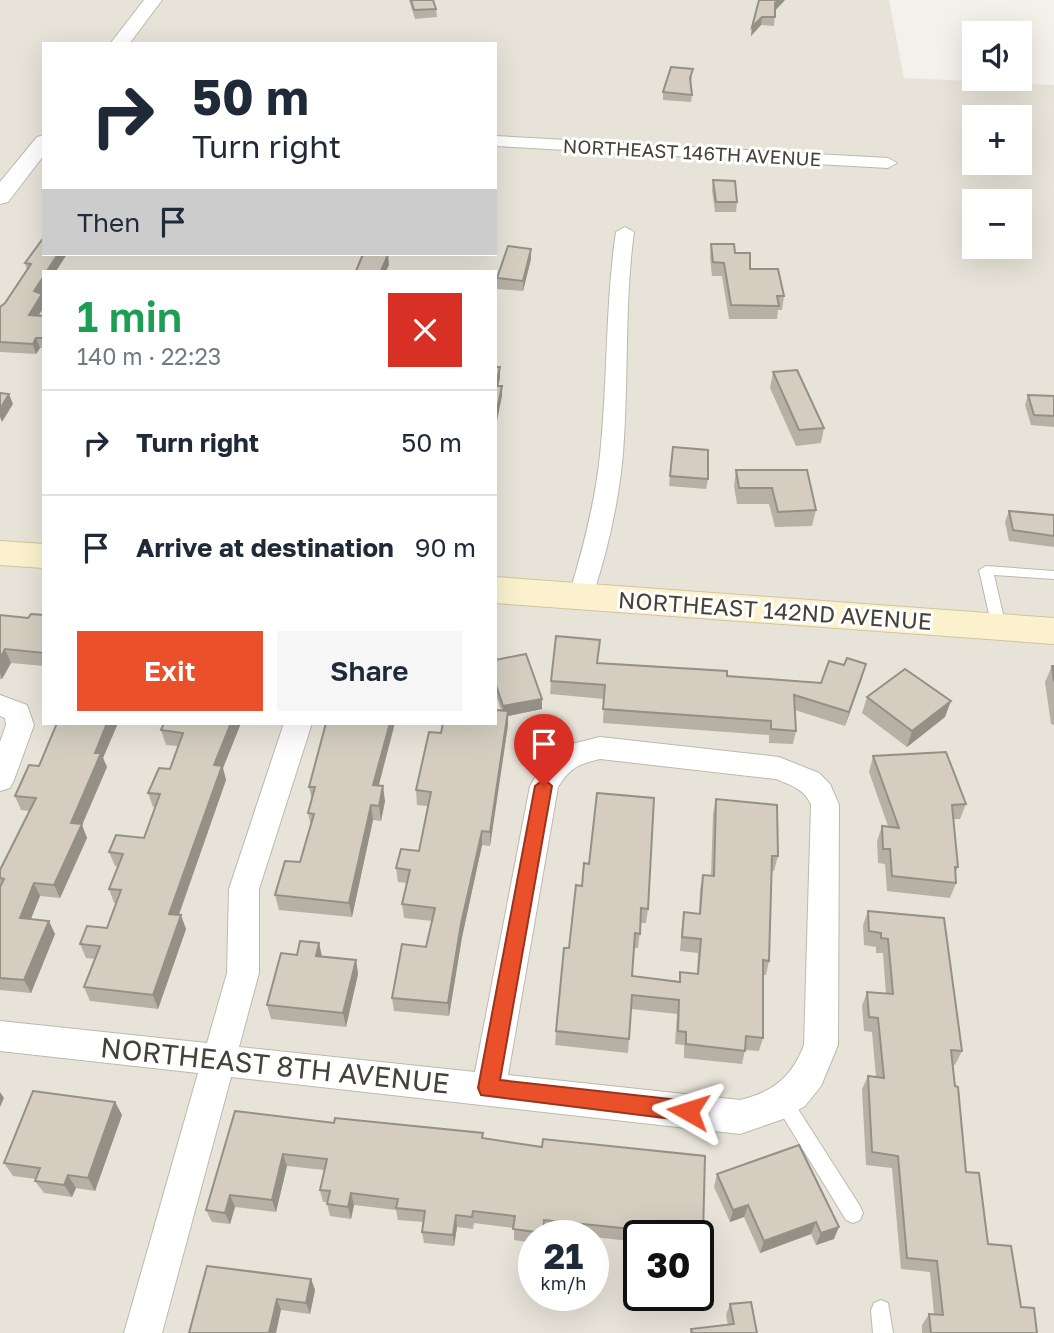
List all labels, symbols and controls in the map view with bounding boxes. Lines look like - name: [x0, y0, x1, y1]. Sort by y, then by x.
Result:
- map controls: [962, 21, 1032, 259]
- button: sound: [962, 21, 1032, 91]
- text: 50 m: [192, 67, 309, 126]
- icon: right: [77, 70, 168, 161]
- button: +: [962, 105, 1032, 175]
- text: Turn right: [192, 127, 341, 165]
- street label: NORTHEAST 146TH AVENUE: [562, 134, 822, 170]
- button: −: [962, 189, 1032, 259]
- icon: arrive: [154, 203, 192, 241]
- text: Then: [77, 207, 140, 238]
- text: 1 min: [77, 291, 182, 341]
- button: close: [388, 293, 462, 367]
- text: 140 m · 22:23: [77, 342, 221, 370]
- icon: right: [77, 424, 115, 462]
- text: Turn right: [136, 427, 259, 458]
- text: 50 m: [401, 427, 462, 458]
- icon: arrive: [77, 529, 115, 567]
- text: Arrive at destination: [136, 532, 394, 563]
- text: 90 m: [415, 532, 476, 563]
- street label: NORTHEAST 142ND AVENUE: [617, 585, 933, 635]
- button: Exit: [77, 631, 263, 711]
- button: Share: [277, 631, 462, 711]
- pin: [514, 714, 574, 786]
- icon: arrive: [525, 725, 563, 763]
- street label: NORTHEAST 8TH AVENUE: [99, 1030, 451, 1100]
- position arrow: [651, 1074, 725, 1148]
- speed limit sign: 30: [623, 1220, 714, 1311]
- text: 21: [544, 1235, 583, 1277]
- text: km/h: [541, 1272, 586, 1294]

